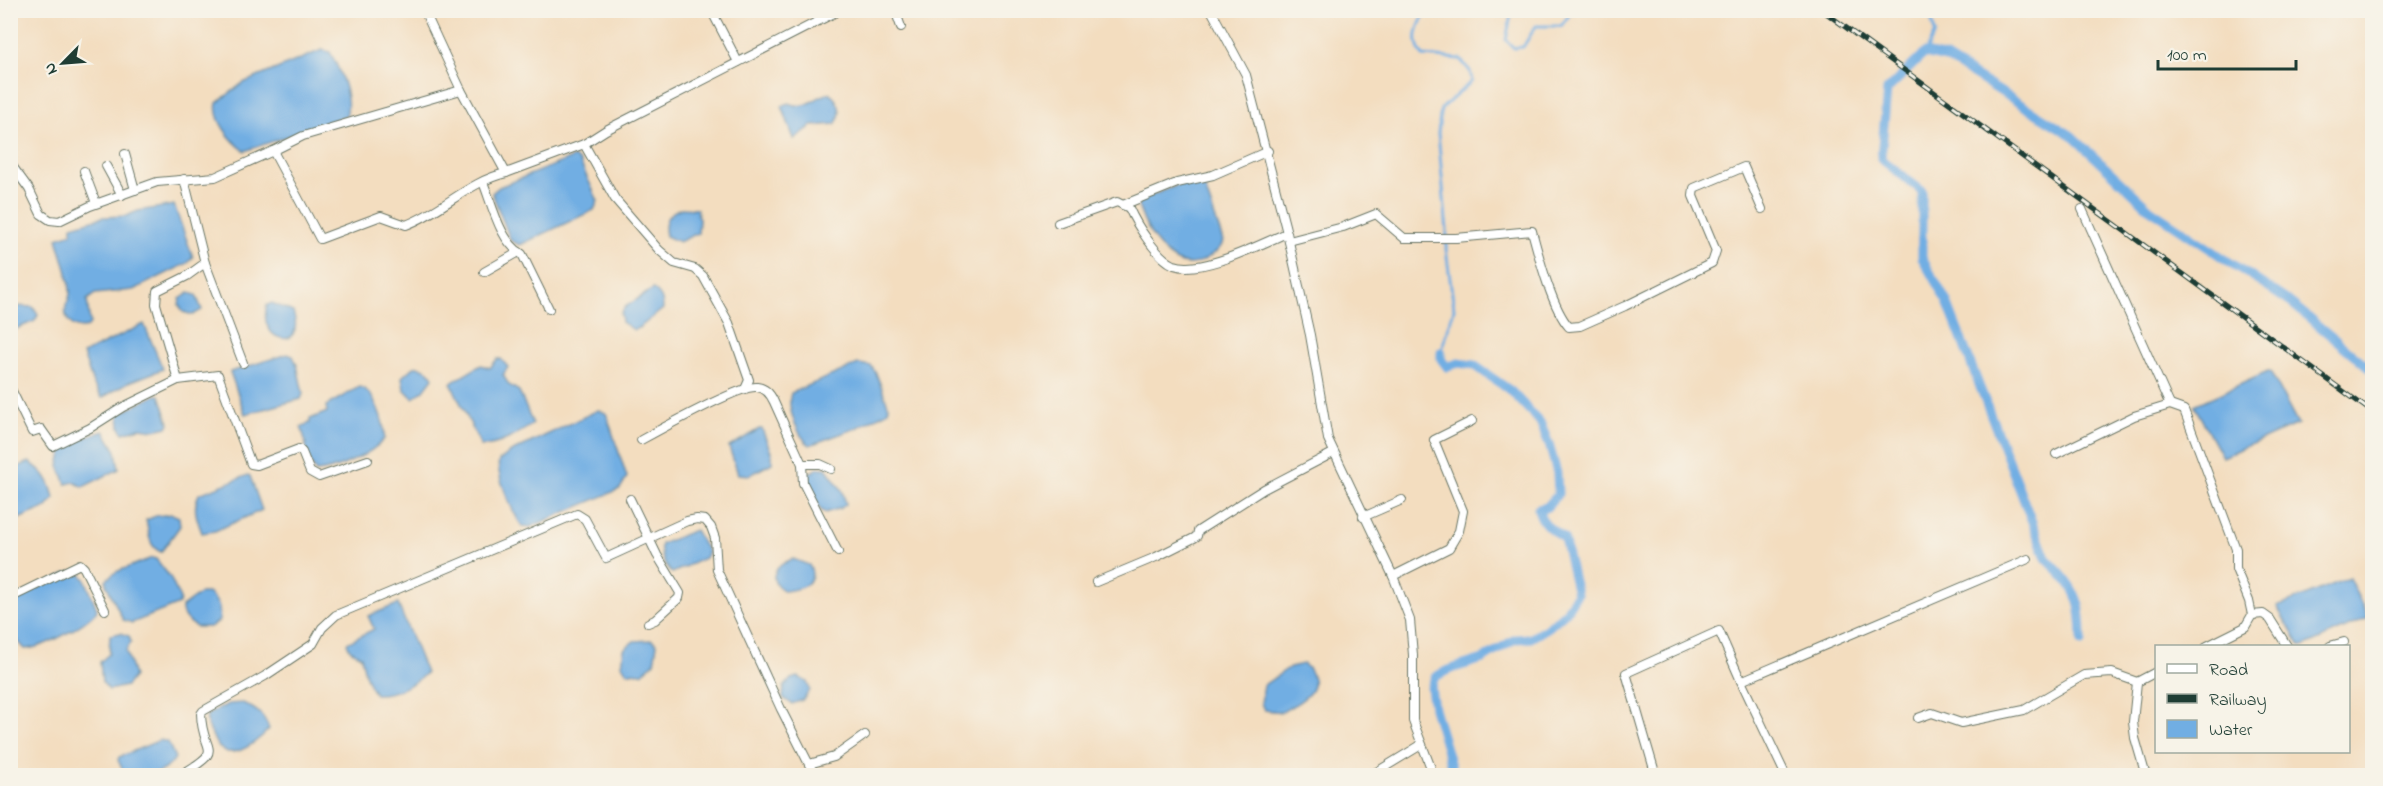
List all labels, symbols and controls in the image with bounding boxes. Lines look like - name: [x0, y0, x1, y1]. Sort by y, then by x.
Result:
- north arrow: [33, 33, 93, 93]
- scale bar: [2158, 33, 2296, 71]
- text: 100 m: [2167, 43, 2207, 69]
- text: N: [38, 58, 64, 78]
- legend: [2155, 645, 2350, 753]
- text: Road: [2209, 658, 2248, 684]
- text: Railway: [2209, 688, 2266, 714]
- text: Water: [2209, 718, 2253, 744]

